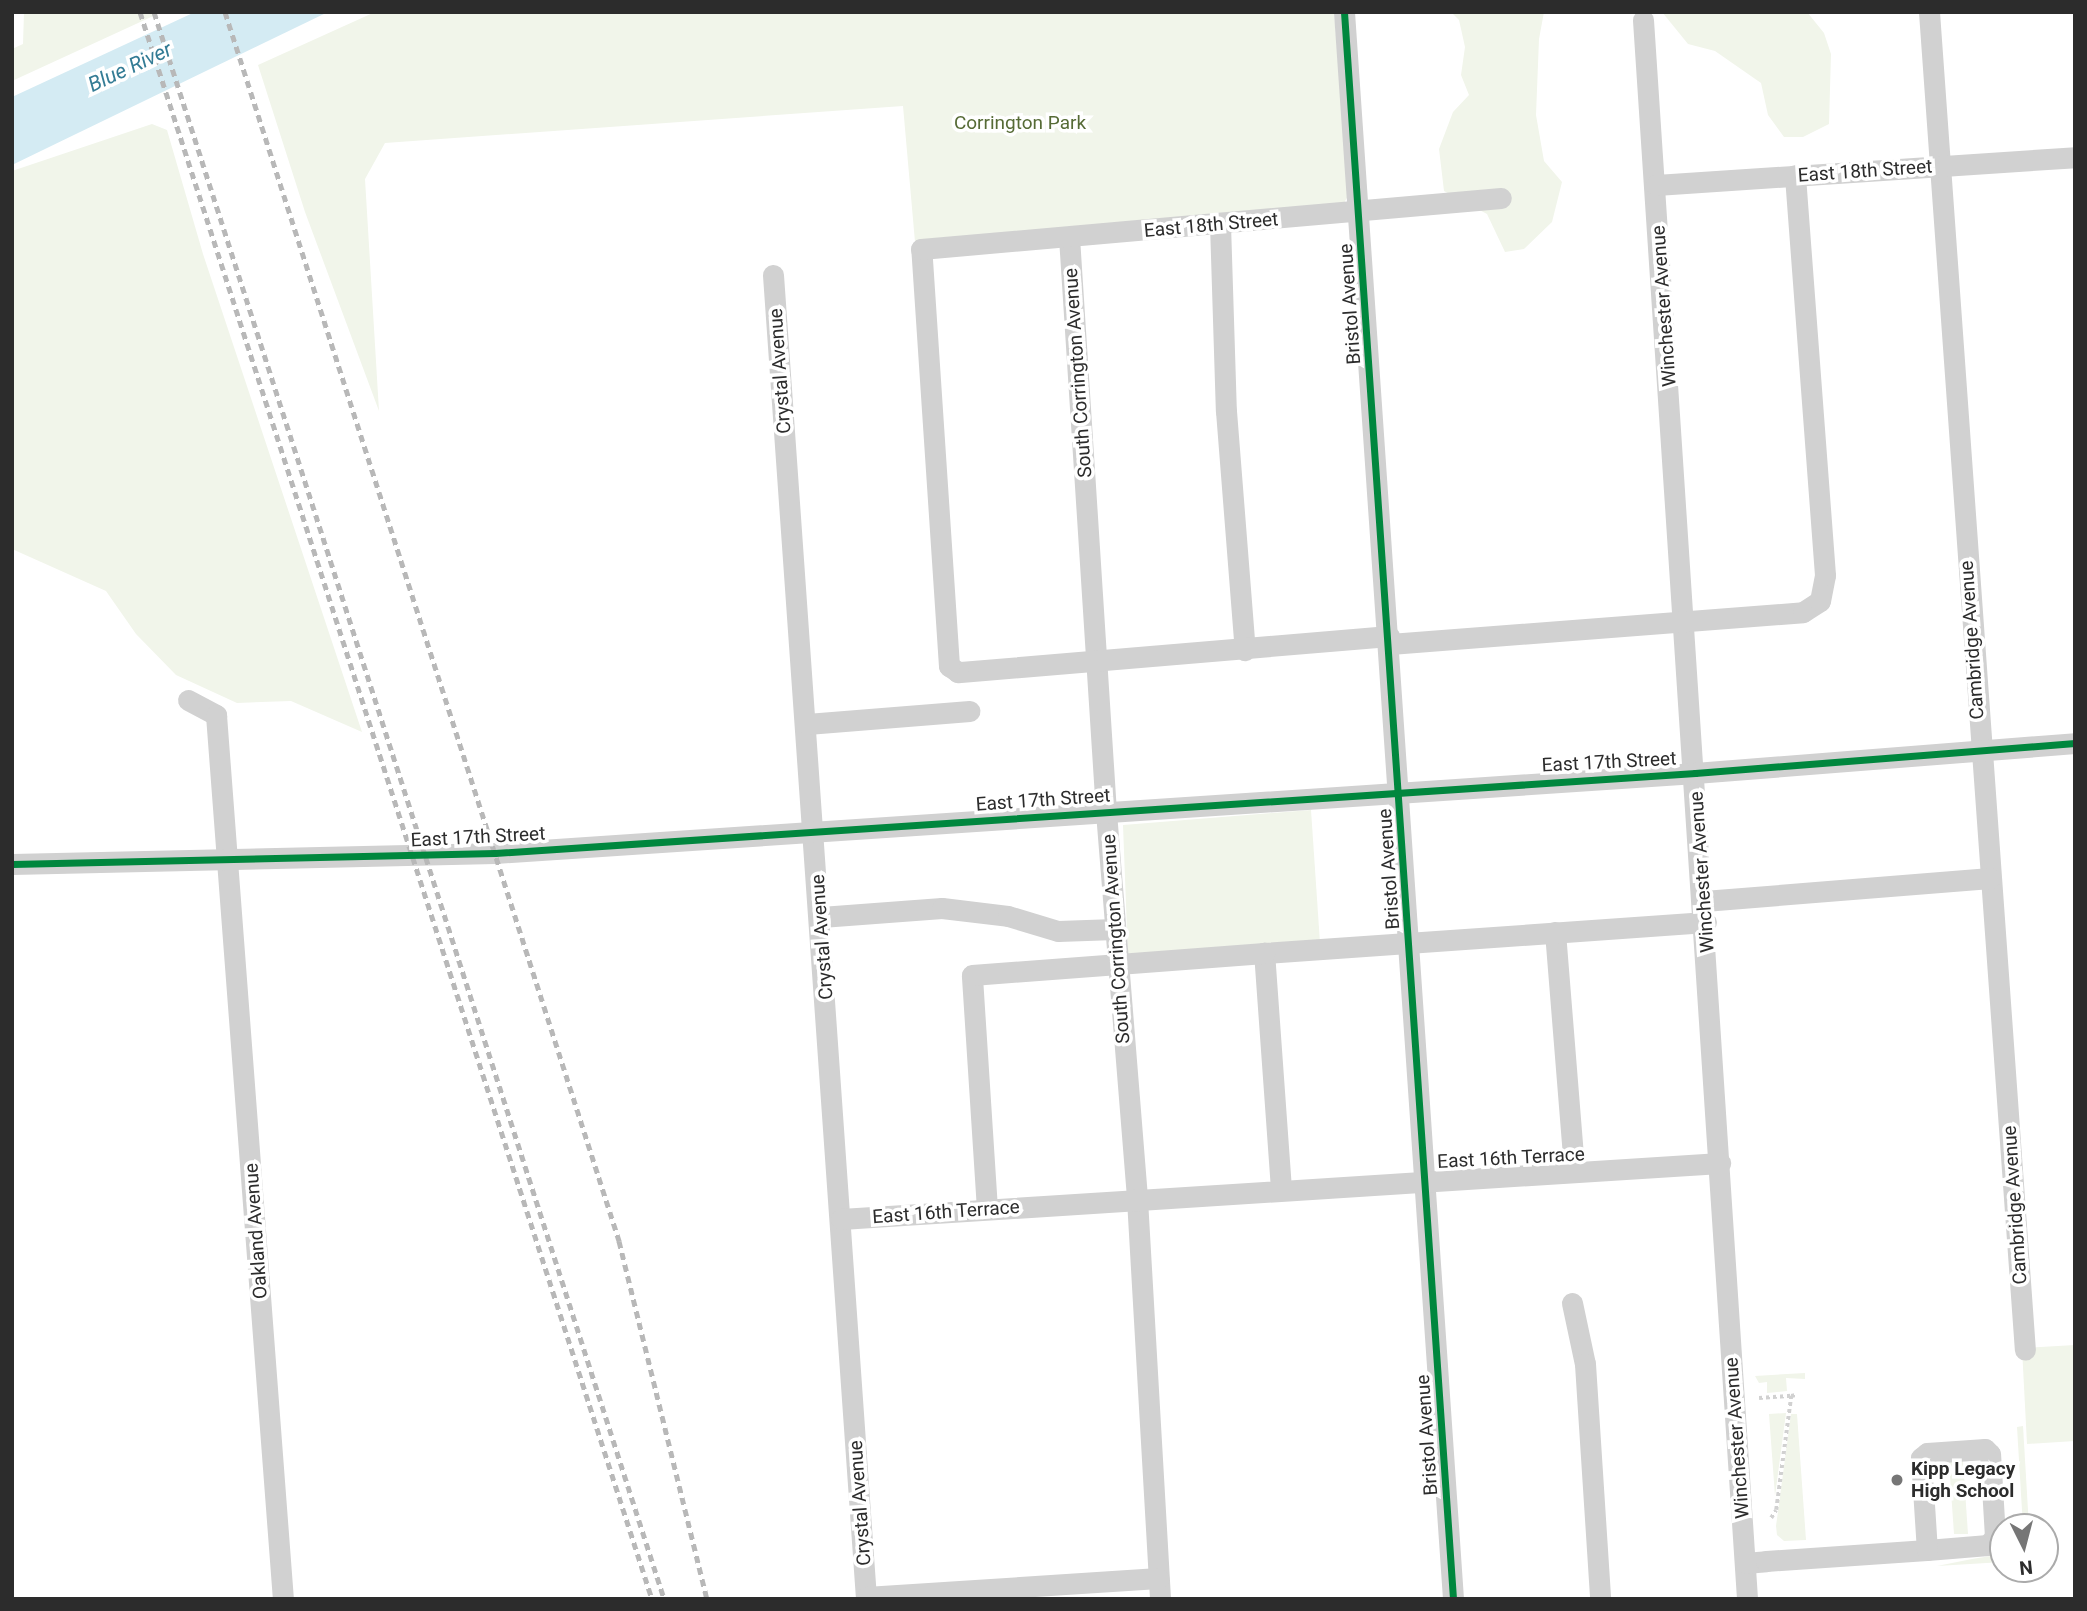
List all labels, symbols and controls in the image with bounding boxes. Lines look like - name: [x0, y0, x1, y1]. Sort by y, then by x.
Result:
- water label: Blue River: [84, 37, 176, 97]
- park label: Corrington Park: [954, 112, 1086, 134]
- street label: East 18th Street: [1797, 155, 1933, 187]
- street label: East 18th Street: [1143, 208, 1279, 242]
- street label: Winchester Avenue: [1647, 224, 1681, 388]
- street label: Bristol Avenue: [1334, 243, 1366, 365]
- street label: South Corrington Avenue: [1059, 267, 1097, 479]
- street label: Crystal Avenue: [764, 307, 796, 435]
- street label: Cambridge Avenue: [1955, 560, 1989, 720]
- street label: East 17th Street: [1541, 747, 1677, 777]
- street label: East 17th Street: [975, 784, 1111, 816]
- street label: Winchester Avenue: [1685, 790, 1719, 954]
- street label: Bristol Avenue: [1373, 808, 1405, 930]
- street label: East 17th Street: [410, 822, 546, 852]
- street label: South Corrington Avenue: [1097, 833, 1135, 1045]
- street label: Crystal Avenue: [806, 873, 838, 1001]
- street label: Cambridge Avenue: [1998, 1125, 2032, 1285]
- street label: East 16th Terrace: [1437, 1143, 1585, 1173]
- street label: Oakland Avenue: [240, 1162, 272, 1300]
- street label: East 16th Terrace: [871, 1195, 1021, 1229]
- street label: Winchester Avenue: [1720, 1356, 1754, 1520]
- street label: Bristol Avenue: [1411, 1374, 1443, 1496]
- street label: Crystal Avenue: [844, 1439, 876, 1567]
- place label: Kipp Legacy High School: [1911, 1458, 2015, 1502]
- marker: Kipp Legacy High School: [1889, 1472, 1905, 1488]
- north arrow: [1989, 1513, 2059, 1583]
- text: N: [2018, 1555, 2034, 1580]

